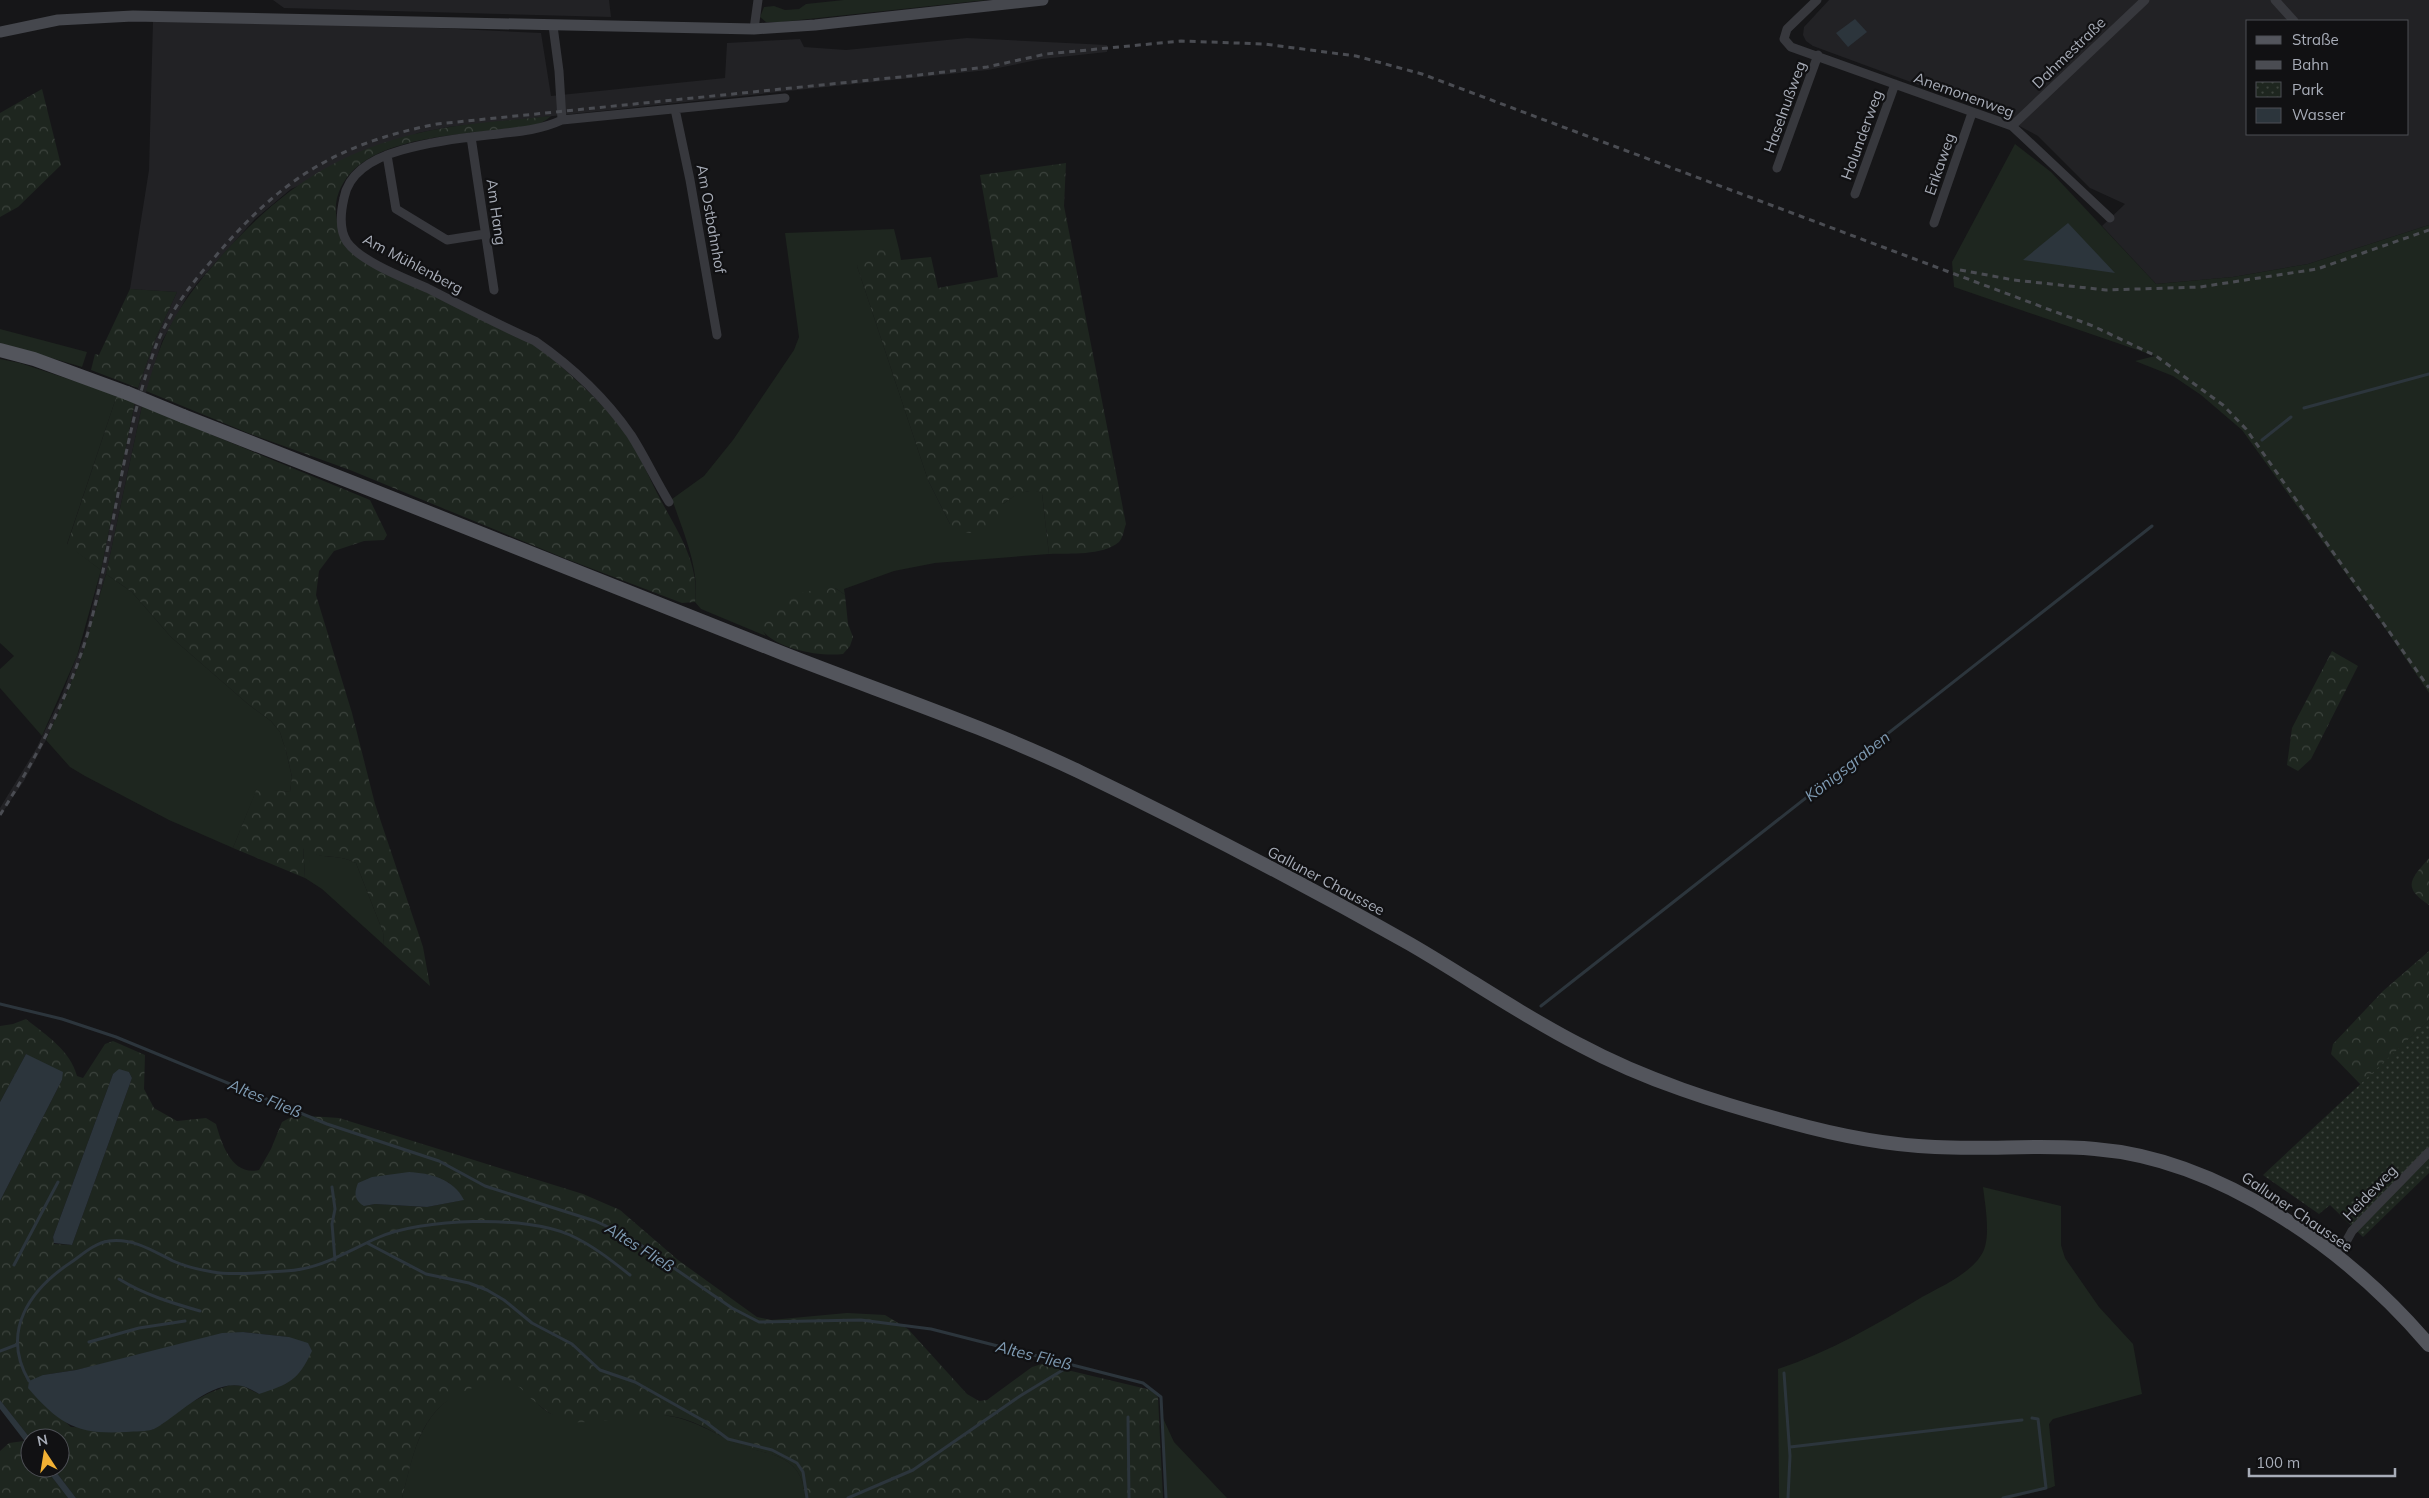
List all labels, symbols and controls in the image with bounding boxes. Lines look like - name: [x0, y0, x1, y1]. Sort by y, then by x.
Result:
- street label: Dahmestraße: [2028, 13, 2109, 92]
- legend: [2246, 20, 2409, 135]
- text: Straße: [2292, 30, 2339, 49]
- text: Bahn: [2292, 55, 2329, 74]
- street label: Haselnußweg: [1759, 58, 1810, 155]
- street label: Anemonenweg: [1911, 68, 2017, 122]
- text: Park: [2292, 80, 2324, 99]
- street label: Holunderweg: [1836, 87, 1887, 182]
- text: Wasser: [2292, 105, 2346, 124]
- street label: Erikaweg: [1920, 130, 1959, 197]
- street label: Am Ostbahnhof: [693, 163, 731, 276]
- street label: Am Hang: [482, 178, 511, 246]
- street label: Am Mühlenberg: [360, 229, 466, 298]
- water label: Königsgraben: [1800, 727, 1894, 805]
- street label: Galluner Chaussee: [1264, 842, 1388, 919]
- water label: Altes Fließ: [224, 1074, 305, 1122]
- street label: Heideweg: [2338, 1161, 2401, 1225]
- street label: Galluner Chaussee: [2238, 1167, 2356, 1256]
- water label: Altes Fließ: [601, 1217, 678, 1276]
- water label: Altes Fließ: [993, 1336, 1074, 1374]
- north arrow: [20, 1428, 70, 1478]
- text: N: [35, 1430, 49, 1450]
- scale bar: [2249, 1446, 2395, 1478]
- text: 100 m: [2256, 1453, 2300, 1472]

